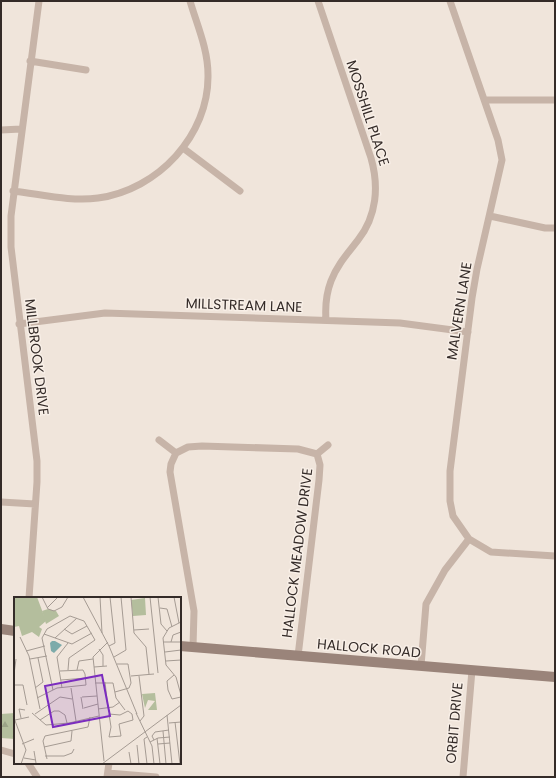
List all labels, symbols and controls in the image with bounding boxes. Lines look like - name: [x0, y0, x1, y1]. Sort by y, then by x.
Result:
- street label: MOSSHILL PLACE: [341, 58, 395, 168]
- street label: MALVERN LANE: [441, 261, 477, 361]
- street label: MILLSTREAM LANE: [185, 293, 303, 317]
- street label: MILLBROOK DRIVE: [20, 298, 54, 416]
- street label: HALLOCK MEADOW DRIVE: [277, 467, 317, 639]
- inset map: [14, 597, 181, 764]
- street label: HALLOCK ROAD: [316, 634, 422, 663]
- street label: ORBIT DRIVE: [440, 682, 468, 764]

